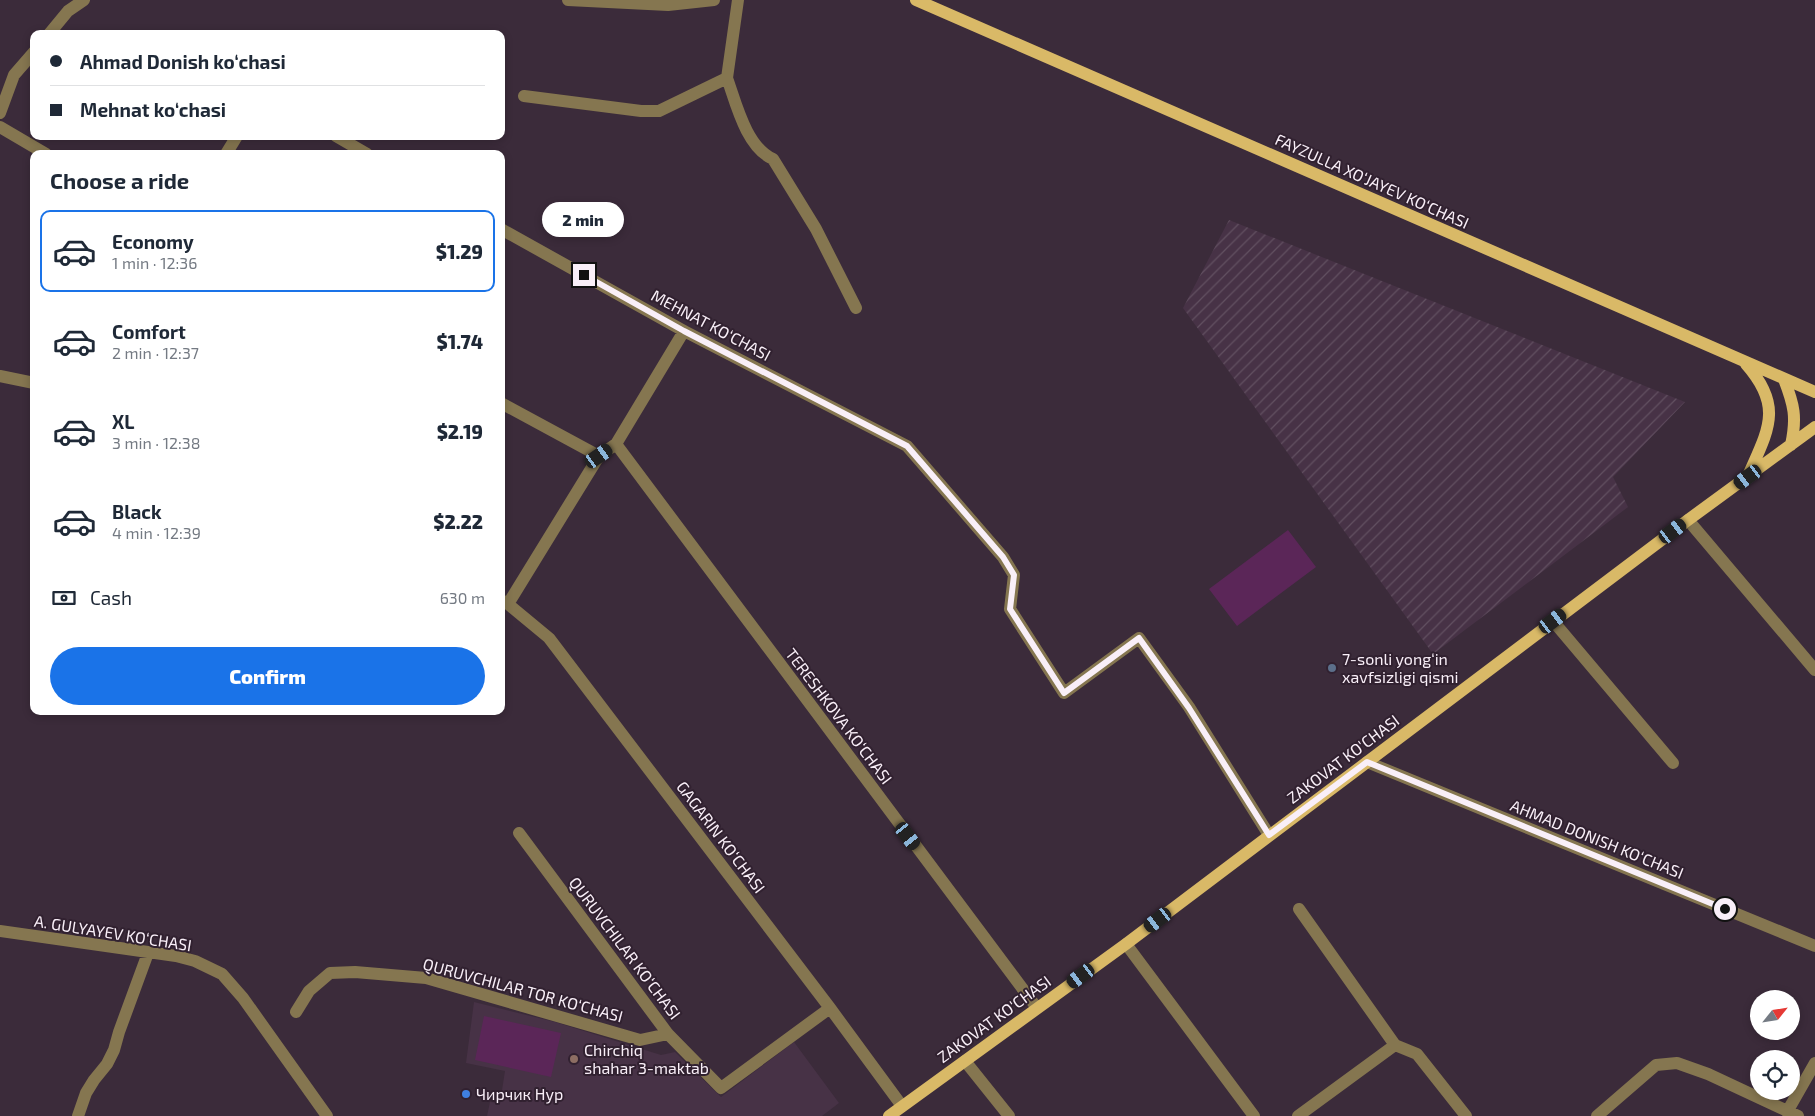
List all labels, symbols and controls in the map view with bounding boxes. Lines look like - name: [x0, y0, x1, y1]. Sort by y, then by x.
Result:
- text: Ahmad Donish ko‘chasi: [80, 50, 286, 73]
- text: Mehnat ko‘chasi: [80, 98, 226, 121]
- street label: FAYZULLA XO‘JAYEV KO‘CHASI: [1272, 129, 1472, 232]
- text: Choose a ride: [50, 167, 189, 193]
- callout: 2 min: [543, 202, 625, 238]
- text: 2 min: [562, 210, 604, 229]
- icon: car: [52, 229, 97, 274]
- text: Economy: [112, 230, 194, 253]
- text: $1.29: [436, 240, 483, 263]
- text: 1 min · 12:36: [112, 253, 197, 272]
- route end: [573, 264, 595, 286]
- street label: MEHNAT KO‘CHASI: [648, 285, 774, 364]
- icon: car: [52, 319, 97, 364]
- text: Comfort: [112, 320, 186, 343]
- text: $1.74: [437, 330, 483, 353]
- text: 2 min · 12:37: [112, 343, 199, 362]
- icon: car: [52, 409, 97, 454]
- text: XL: [112, 410, 134, 433]
- text: $2.19: [437, 420, 483, 443]
- text: 3 min · 12:38: [112, 433, 200, 452]
- car: [582, 441, 615, 471]
- car: [1731, 462, 1764, 492]
- icon: car: [52, 499, 97, 544]
- text: Black: [112, 500, 162, 523]
- text: $2.22: [433, 510, 483, 533]
- car: [1656, 516, 1689, 546]
- text: 4 min · 12:39: [112, 523, 201, 542]
- icon: cash: [50, 584, 78, 612]
- text: Cash: [90, 586, 132, 609]
- text: 630 m: [440, 588, 485, 607]
- car: [1536, 606, 1569, 636]
- street label: TERESHKOVA KO‘CHASI: [782, 644, 897, 787]
- button: Confirm: [50, 647, 485, 705]
- place label: 7-sonli yong‘in xavfsizligi qismi: [1342, 649, 1458, 686]
- marker: 7-sonli yong‘in xavfsizligi qismi: [1326, 662, 1338, 674]
- street label: ZAKOVAT KO'CHASI: [1283, 710, 1403, 807]
- street label: GAGARIN KO‘CHASI: [673, 777, 770, 896]
- street label: AHMAD DONISH KO‘CHASI: [1508, 795, 1687, 882]
- car: [892, 820, 923, 852]
- street label: QURUVCHILAR KO‘CHASI: [565, 873, 685, 1023]
- route start: [1714, 898, 1736, 920]
- car: [1141, 905, 1174, 935]
- street label: A. GULYAYEV KO‘CHASI: [33, 911, 193, 954]
- street label: QURUVCHILAR TOR KO‘CHASI: [421, 954, 625, 1026]
- car: [1064, 961, 1097, 991]
- street label: ZAKOVAT KO'CHASI: [933, 971, 1054, 1066]
- north arrow: [1750, 990, 1800, 1040]
- map controls: [1750, 990, 1800, 1100]
- place label: Chirchiq shahar 3-maktab: [584, 1040, 709, 1077]
- button: locate: [1750, 1050, 1800, 1100]
- marker: Chirchiq shahar 3-maktab: [568, 1053, 580, 1065]
- place label: Чирчик Нур: [476, 1084, 563, 1104]
- marker: Чирчик Нур: [460, 1088, 472, 1100]

